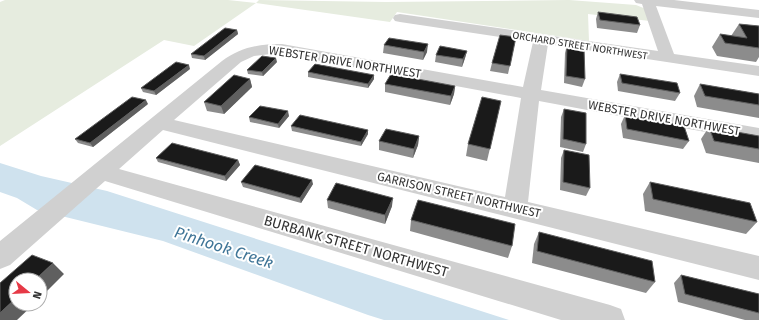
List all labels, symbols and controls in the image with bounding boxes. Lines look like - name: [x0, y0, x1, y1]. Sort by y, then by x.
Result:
- street label: ORCHARD STREET NORTHWEST: [511, 29, 649, 63]
- street label: WEBSTER DRIVE NORTHWEST: [268, 43, 423, 81]
- street label: WEBSTER DRIVE NORTHWEST: [587, 98, 742, 138]
- street label: GARRISON STREET NORTHWEST: [376, 169, 543, 221]
- street label: BURBANK STREET NORTHWEST: [262, 212, 451, 281]
- water label: Pinhook Creek: [172, 223, 276, 273]
- north arrow: [8, 272, 48, 312]
- text: N: [30, 289, 44, 300]

